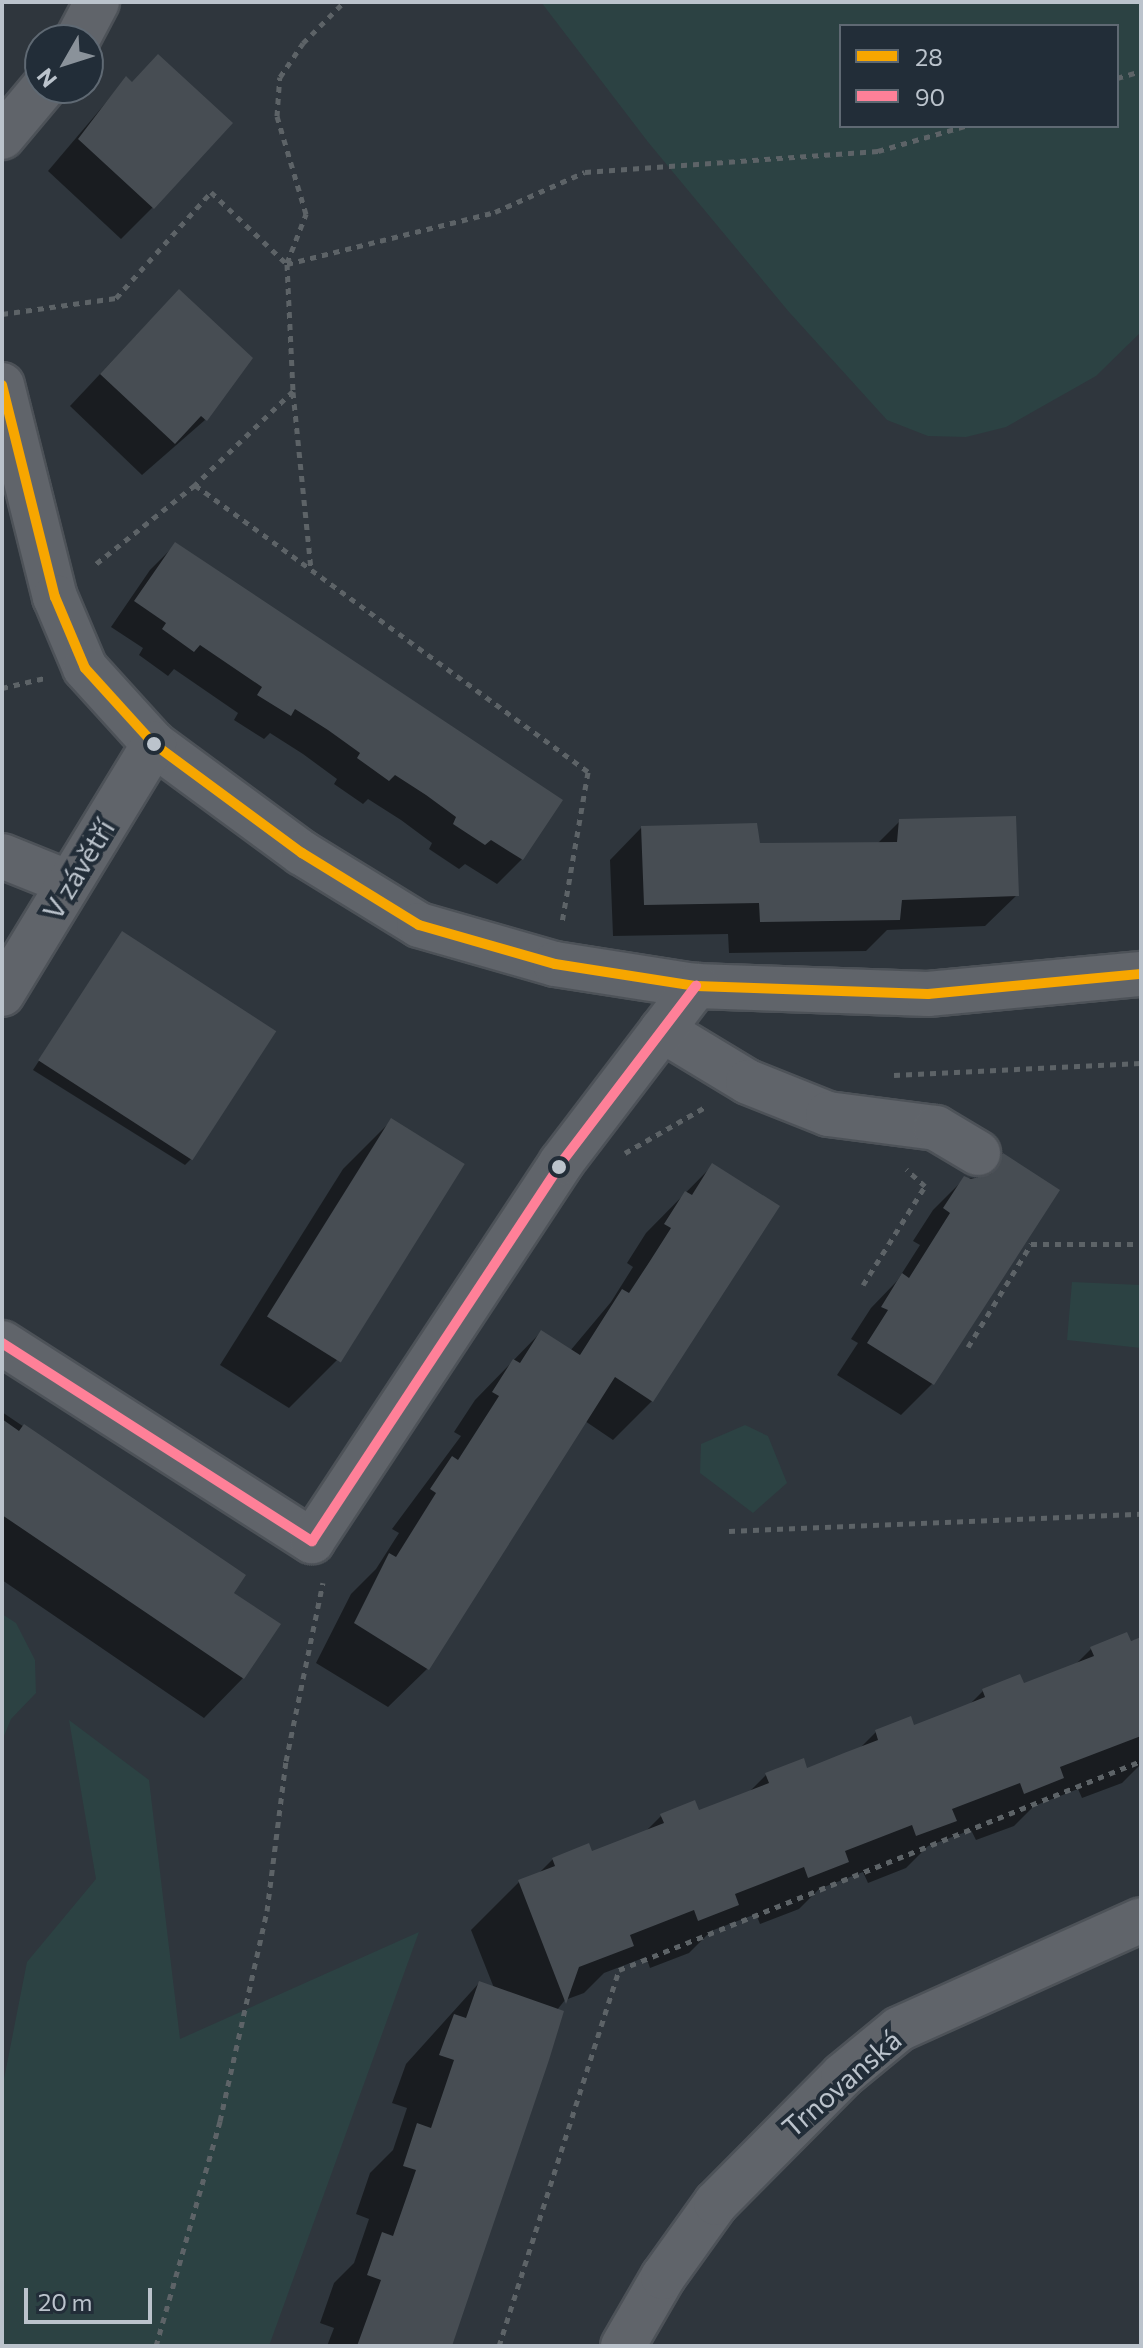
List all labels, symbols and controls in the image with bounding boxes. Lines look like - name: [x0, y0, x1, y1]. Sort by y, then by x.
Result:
- north arrow: [24, 24, 104, 104]
- legend: [839, 24, 1119, 128]
- text: 28: [915, 42, 943, 71]
- text: N: [31, 63, 62, 93]
- text: 90: [915, 82, 945, 111]
- unlabelled marker: [146, 736, 162, 752]
- street label: V závětří: [35, 813, 121, 925]
- unlabelled marker: [551, 1159, 567, 1175]
- street label: Trnovanská: [775, 2022, 907, 2144]
- scale bar: [28, 2272, 156, 2322]
- text: 20 m: [38, 2287, 92, 2316]

